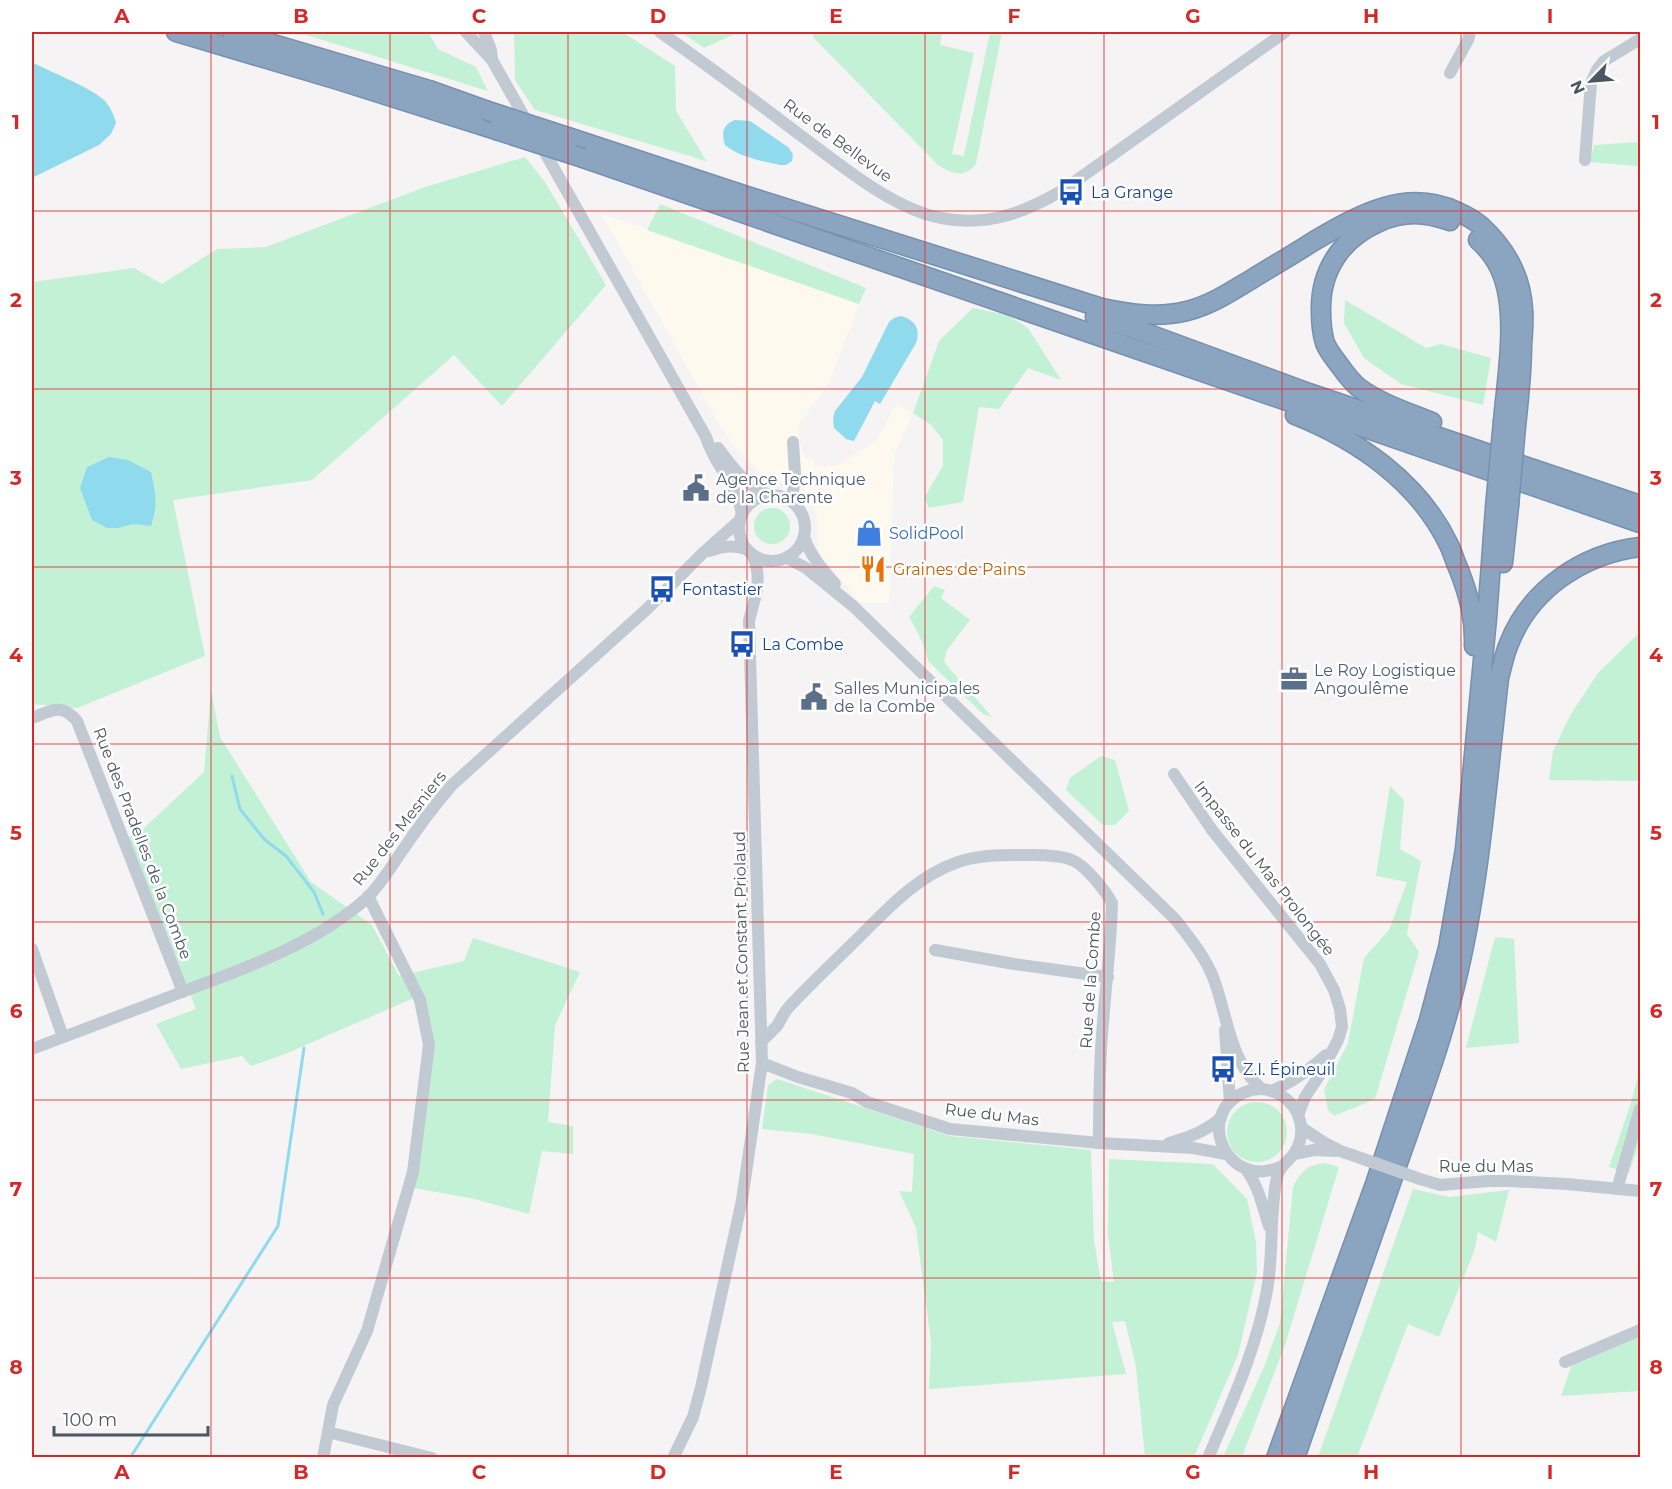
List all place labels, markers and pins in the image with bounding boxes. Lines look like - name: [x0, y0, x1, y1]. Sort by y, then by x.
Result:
- bus stop icon: La Grange: [1056, 177, 1086, 207]
- place label: La Grange: [1091, 183, 1173, 202]
- place label: Agence Technique de la Charente: [716, 470, 866, 507]
- public building icon: Agence Technique de la Charente: [681, 473, 711, 503]
- shop icon: SolidPool: [854, 518, 884, 548]
- place label: SolidPool: [889, 524, 964, 543]
- restaurant icon: Graines de Pains: [858, 554, 888, 584]
- place label: Graines de Pains: [893, 560, 1026, 579]
- bus stop icon: Fontastier: [647, 574, 677, 604]
- place label: Fontastier: [682, 580, 763, 599]
- bus stop icon: La Combe: [727, 629, 757, 659]
- place label: La Combe: [762, 635, 844, 654]
- place label: Le Roy Logistique Angoulême: [1314, 661, 1456, 698]
- office icon: Le Roy Logistique Angoulême: [1279, 664, 1309, 694]
- place label: Salles Municipales de la Combe: [834, 679, 980, 716]
- public building icon: Salles Municipales de la Combe: [799, 682, 829, 712]
- bus stop icon: Z.I. Épineuil: [1208, 1054, 1238, 1084]
- place label: Z.I. Épineuil: [1243, 1060, 1335, 1079]

